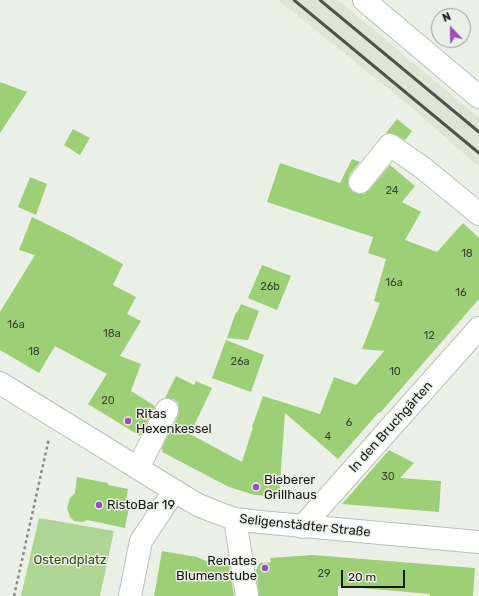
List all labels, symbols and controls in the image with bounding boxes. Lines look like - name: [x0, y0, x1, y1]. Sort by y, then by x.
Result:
- north arrow: [431, 8, 471, 48]
- text: N: [441, 10, 453, 25]
- house number: 24: [385, 184, 399, 198]
- house number: 18: [461, 247, 473, 261]
- house number: 16a: [385, 276, 403, 290]
- house number: 26b: [260, 280, 280, 294]
- house number: 16: [455, 286, 467, 300]
- house number: 16a: [7, 318, 25, 332]
- house number: 18a: [103, 327, 121, 341]
- house number: 12: [423, 329, 435, 343]
- house number: 18: [28, 345, 40, 359]
- house number: 26a: [230, 355, 250, 369]
- house number: 10: [389, 365, 401, 379]
- street label: In den Bruchgärten: [346, 378, 436, 476]
- house number: 20: [101, 394, 115, 408]
- place label: Ritas Hexenkessel: [136, 406, 212, 437]
- marker: Ritas Hexenkessel: [123, 416, 133, 426]
- house number: 6: [346, 416, 352, 430]
- house number: 4: [325, 430, 331, 444]
- house number: 30: [381, 470, 395, 484]
- place label: Bieberer Grillhaus: [264, 472, 317, 503]
- marker: Bieberer Grillhaus: [251, 482, 261, 492]
- place label: RistoBar 19: [107, 497, 175, 513]
- marker: RistoBar 19: [94, 500, 104, 510]
- street label: Seligenstädter Straße: [239, 511, 371, 541]
- park label: Ostendplatz: [33, 552, 107, 568]
- place label: Renates Blumenstube: [176, 553, 257, 584]
- scale bar: [343, 562, 407, 588]
- marker: Renates Blumenstube: [260, 563, 270, 573]
- house number: 29: [318, 567, 330, 581]
- text: 20 m: [348, 570, 376, 584]

